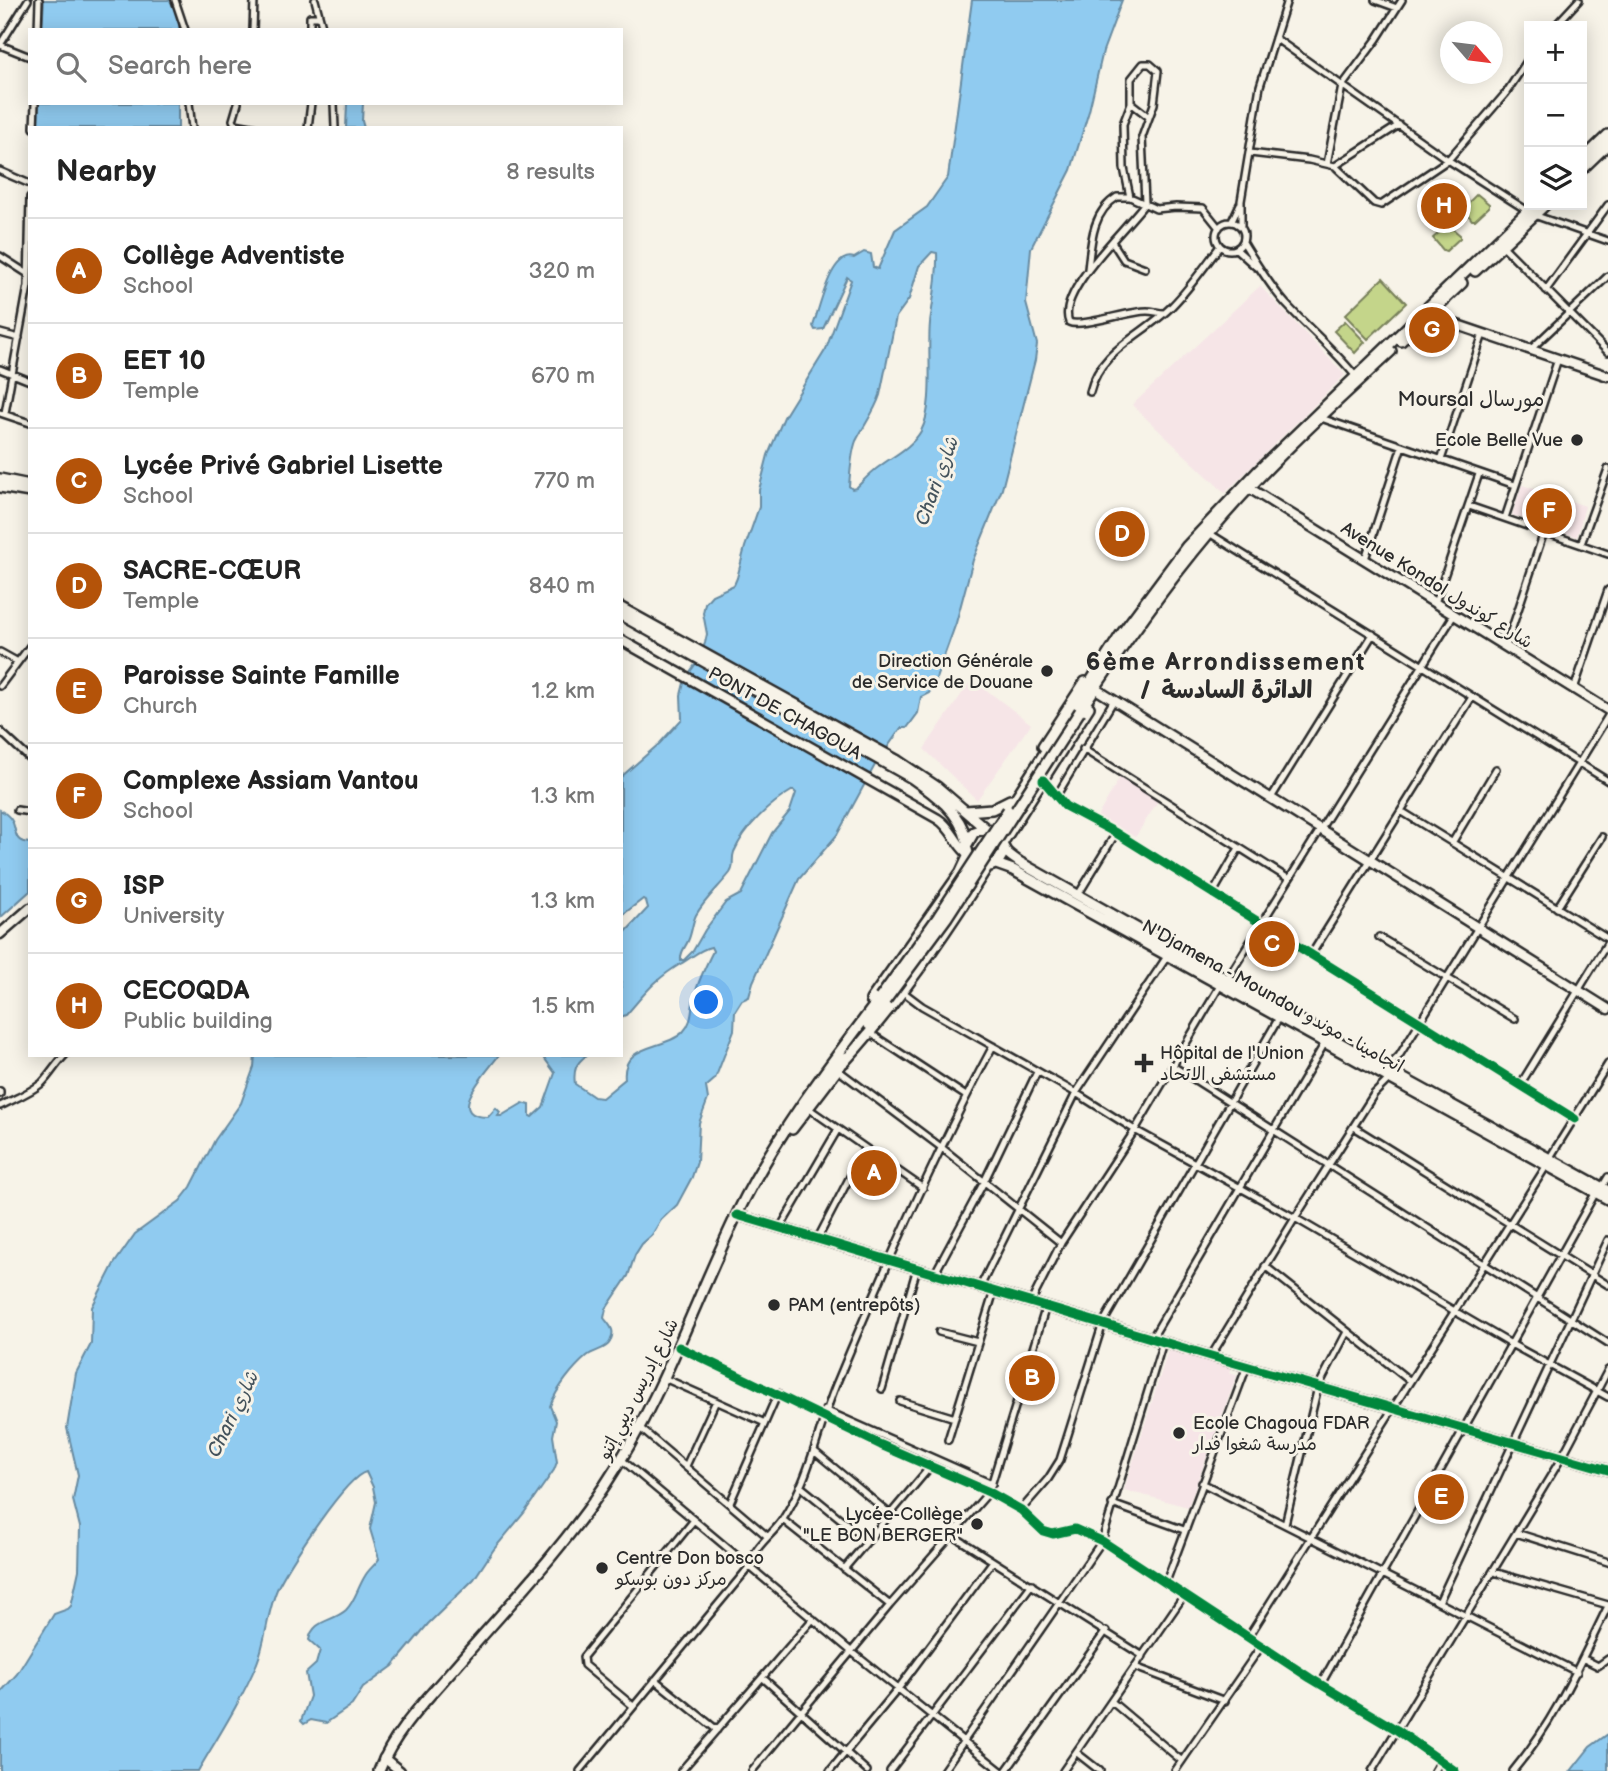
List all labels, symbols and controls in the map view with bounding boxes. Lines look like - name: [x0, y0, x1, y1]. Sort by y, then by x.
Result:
- north arrow: [1440, 21, 1503, 84]
- map controls: [1524, 21, 1587, 210]
- button: +: [1524, 21, 1587, 84]
- search box: [28, 28, 623, 105]
- icon: search: [52, 48, 90, 86]
- text: Search here: [108, 51, 252, 82]
- button: −: [1524, 84, 1587, 147]
- button: layers: [1524, 147, 1587, 210]
- text: Nearby: [56, 154, 156, 190]
- text: 8 results: [506, 158, 595, 186]
- pin: H: [1421, 180, 1467, 232]
- text: Collège Adventiste: [123, 241, 345, 272]
- text: A: [72, 257, 86, 285]
- text: 320 m: [529, 257, 595, 285]
- text: School: [123, 272, 193, 300]
- pin: G: [1409, 304, 1455, 356]
- text: EET 10: [123, 346, 206, 377]
- text: B: [71, 362, 87, 390]
- text: 670 m: [531, 362, 595, 390]
- text: Temple: [123, 377, 199, 405]
- district label: Moursal مورسال: [1397, 387, 1545, 413]
- place label: Ecole Belle Vue: [1435, 430, 1563, 451]
- marker: Ecole Belle Vue: [1569, 432, 1585, 448]
- water label: Chari شاري: [911, 434, 965, 529]
- text: Lycée Privé Gabriel Lisette: [123, 451, 443, 482]
- text: C: [71, 467, 87, 495]
- text: 770 m: [534, 467, 595, 495]
- text: School: [123, 482, 193, 510]
- pin: F: [1526, 485, 1572, 537]
- pin: D: [1099, 508, 1145, 560]
- street label: Avenue Kondol شارع كوندول: [1337, 518, 1536, 654]
- text: SACRE-CŒUR: [123, 556, 301, 587]
- text: D: [71, 572, 87, 600]
- text: 840 m: [529, 572, 595, 600]
- text: Temple: [123, 587, 199, 615]
- district label: 6ème Arrondissement / الدائرة السادسة: [1086, 648, 1366, 705]
- place label: Direction Générale de Service de Douane: [852, 651, 1033, 693]
- text: Paroisse Sainte Famille: [123, 661, 400, 692]
- street label: PONT DE CHAGOUA: [705, 663, 865, 764]
- marker: Direction Générale de Service de Douane: [1039, 663, 1055, 679]
- text: E: [72, 677, 86, 705]
- text: 1.2 km: [532, 677, 595, 705]
- text: Church: [123, 692, 198, 720]
- text: Complexe Assiam Vantou: [123, 766, 419, 797]
- text: F: [72, 782, 86, 810]
- text: 1.3 km: [531, 782, 595, 810]
- text: School: [123, 797, 193, 825]
- text: ISP: [123, 871, 164, 902]
- text: G: [71, 887, 87, 915]
- text: 1.3 km: [531, 887, 595, 915]
- text: University: [123, 902, 224, 930]
- street label: N'Djamena - Moundou انجامينا - موندو: [1138, 915, 1407, 1077]
- pin: C: [1249, 918, 1295, 970]
- text: CECOQDA: [123, 976, 249, 1007]
- your location: [689, 985, 723, 1019]
- text: H: [70, 992, 88, 1020]
- text: 1.5 km: [532, 992, 595, 1020]
- text: Public building: [123, 1007, 273, 1035]
- place label: Hôpital de l'Union مستشفى الاتحاد: [1160, 1043, 1304, 1085]
- marker: Hôpital de l'Union مستشفى الاتحاد: [1134, 1053, 1154, 1073]
- pin: A: [851, 1147, 897, 1199]
- place label: PAM (entrepôts): [788, 1295, 920, 1316]
- marker: PAM (entrepôts): [766, 1297, 782, 1313]
- street label: شارع إدريس ديبي إتنو: [593, 1315, 688, 1467]
- pin: B: [1009, 1352, 1055, 1404]
- water label: Chari شاري: [203, 1368, 265, 1462]
- place label: Ecole Chagoua FDAR مدرسة شغوا فدار: [1191, 1413, 1370, 1455]
- marker: Ecole Chagoua FDAR مدرسة شغوا فدار: [1171, 1425, 1187, 1441]
- pin: E: [1418, 1471, 1464, 1523]
- place label: Lycée-Collège "LE BON BERGER": [803, 1504, 963, 1546]
- marker: Lycée-Collège "LE BON BERGER": [969, 1516, 985, 1532]
- place label: Centre Don bosco مركز دون بوسكو: [614, 1548, 764, 1591]
- marker: Centre Don bosco مركز دون بوسكو: [594, 1560, 610, 1576]

